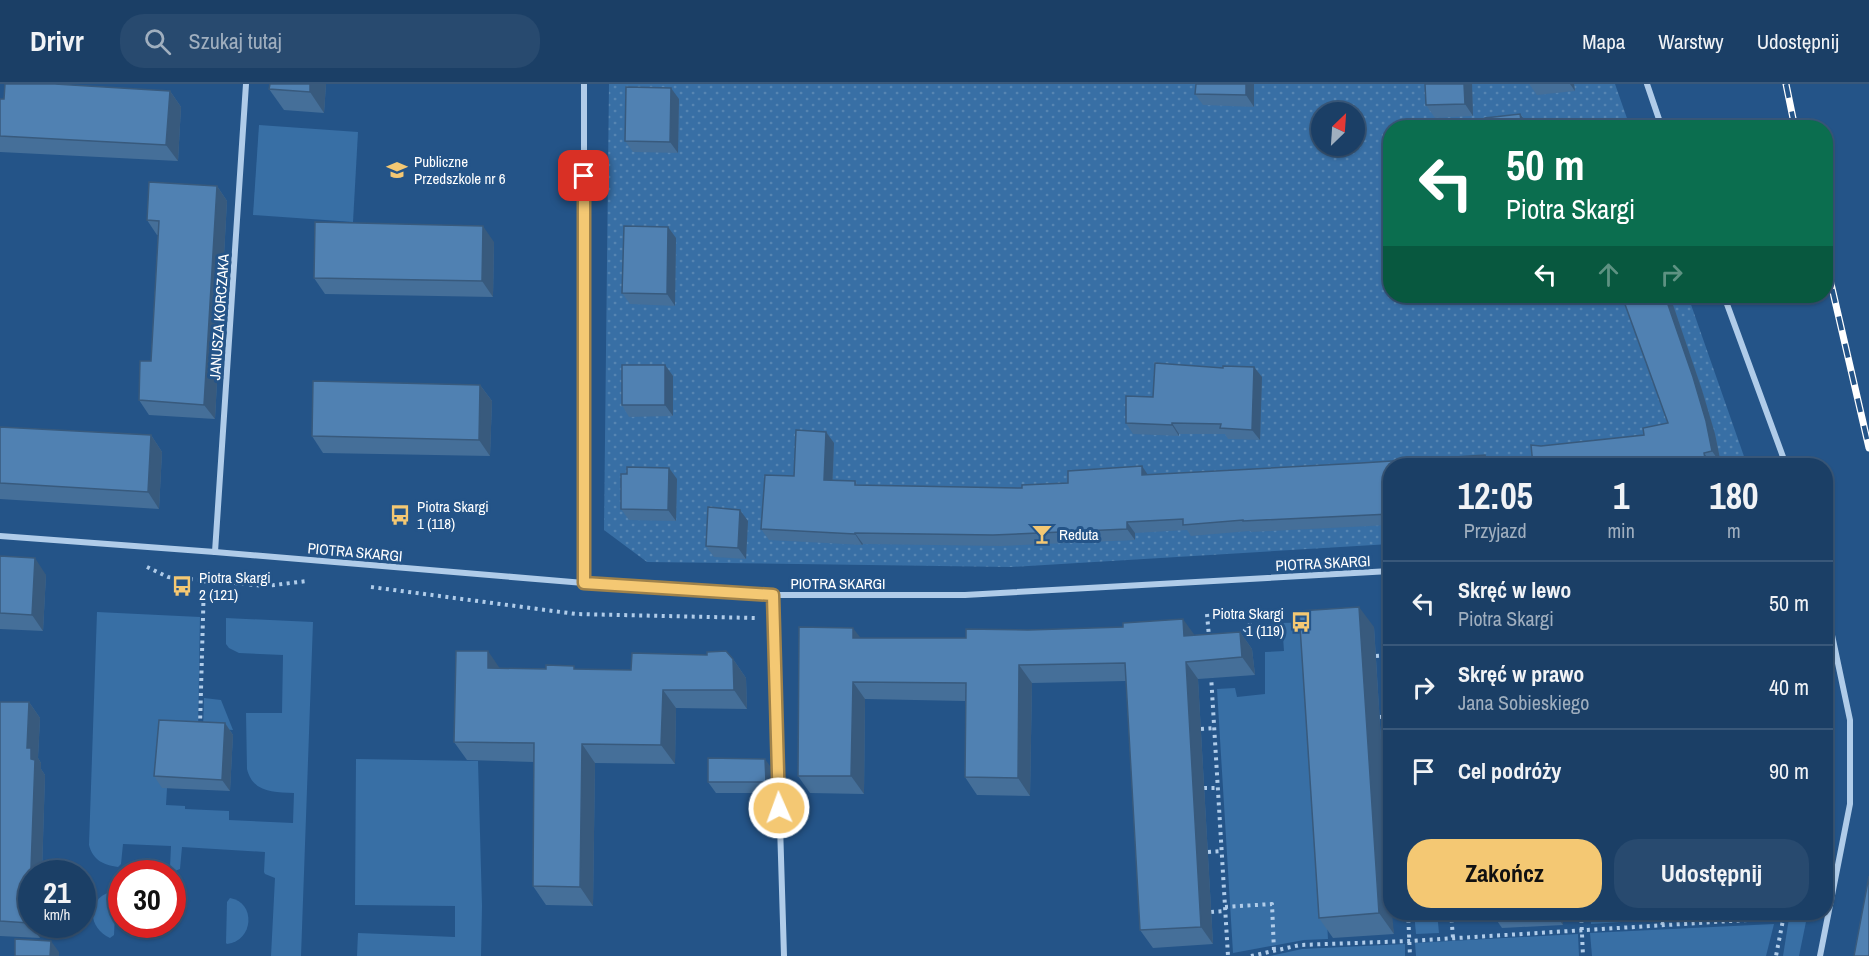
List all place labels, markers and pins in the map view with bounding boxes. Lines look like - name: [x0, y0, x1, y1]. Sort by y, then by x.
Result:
- pin: [558, 150, 609, 201]
- place label: Publiczne Przedszkole nr 6: [414, 151, 506, 189]
- school or university icon: Publiczne Przedszkole nr 6: [385, 158, 409, 182]
- place label: Piotra Skargi 1 (118): [417, 496, 489, 534]
- bus stop icon: Piotra Skargi 1 (118): [388, 503, 412, 527]
- bar icon: Reduta: [1030, 522, 1054, 546]
- place label: Reduta: [1059, 524, 1099, 545]
- place label: Piotra Skargi 2 (121): [199, 567, 271, 605]
- bus stop icon: Piotra Skargi 2 (121): [170, 574, 194, 598]
- place label: Piotra Skargi 1 (119): [1212, 603, 1284, 641]
- bus stop icon: Piotra Skargi 1 (119): [1289, 610, 1313, 634]

